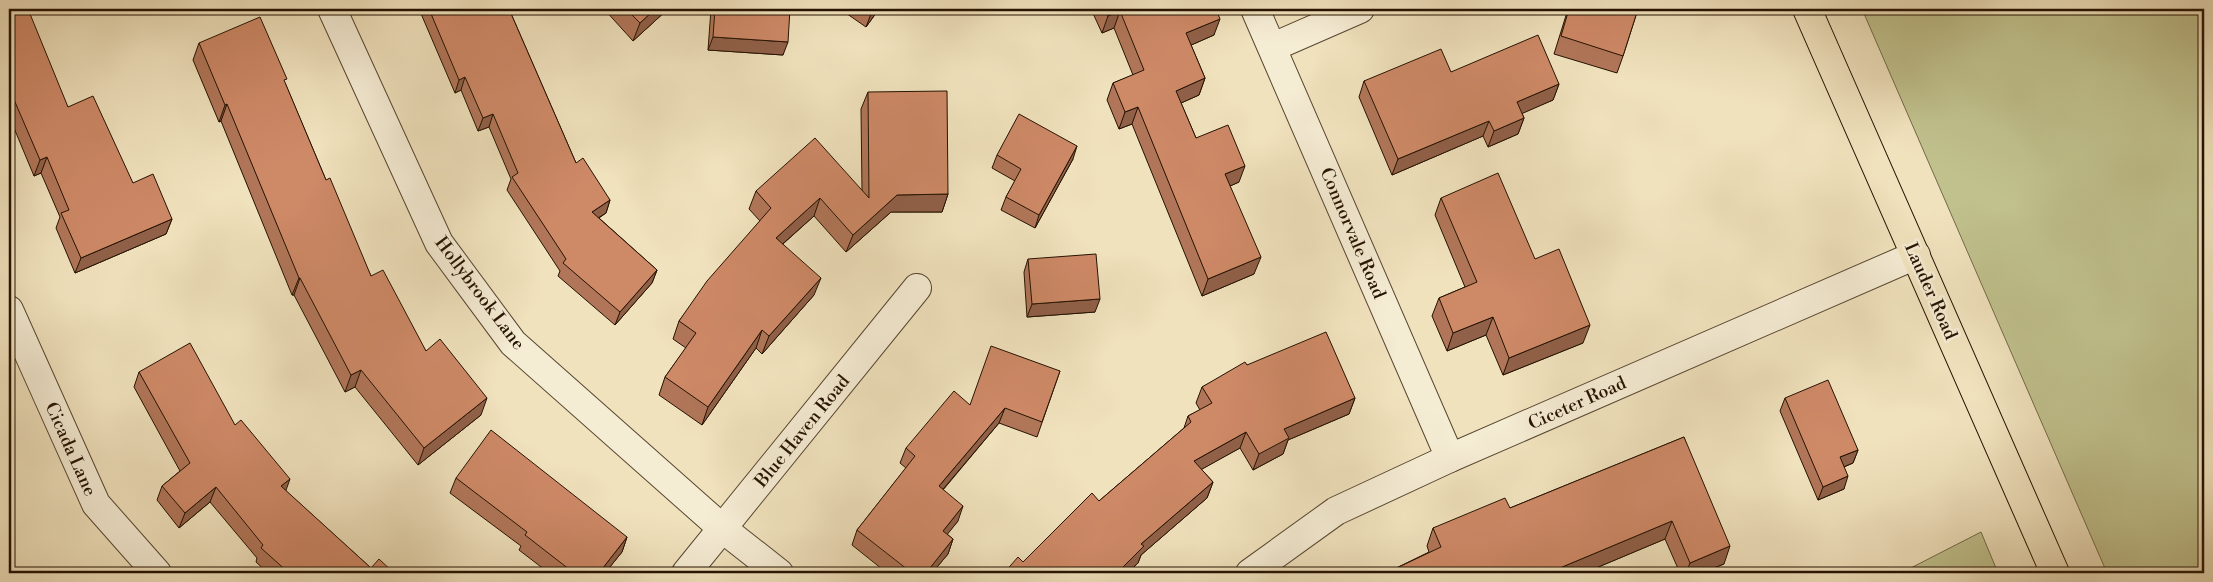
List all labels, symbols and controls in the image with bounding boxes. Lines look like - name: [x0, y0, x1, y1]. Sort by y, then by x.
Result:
- street label: Connorvale Road: [1315, 164, 1391, 303]
- street label: Hollybrook Lane: [429, 232, 530, 355]
- street label: Lauder Road: [1899, 239, 1962, 344]
- street label: Blue Haven Road: [749, 370, 855, 493]
- street label: Ciceter Road: [1525, 371, 1631, 435]
- street label: Cicada Lane: [40, 399, 101, 500]

